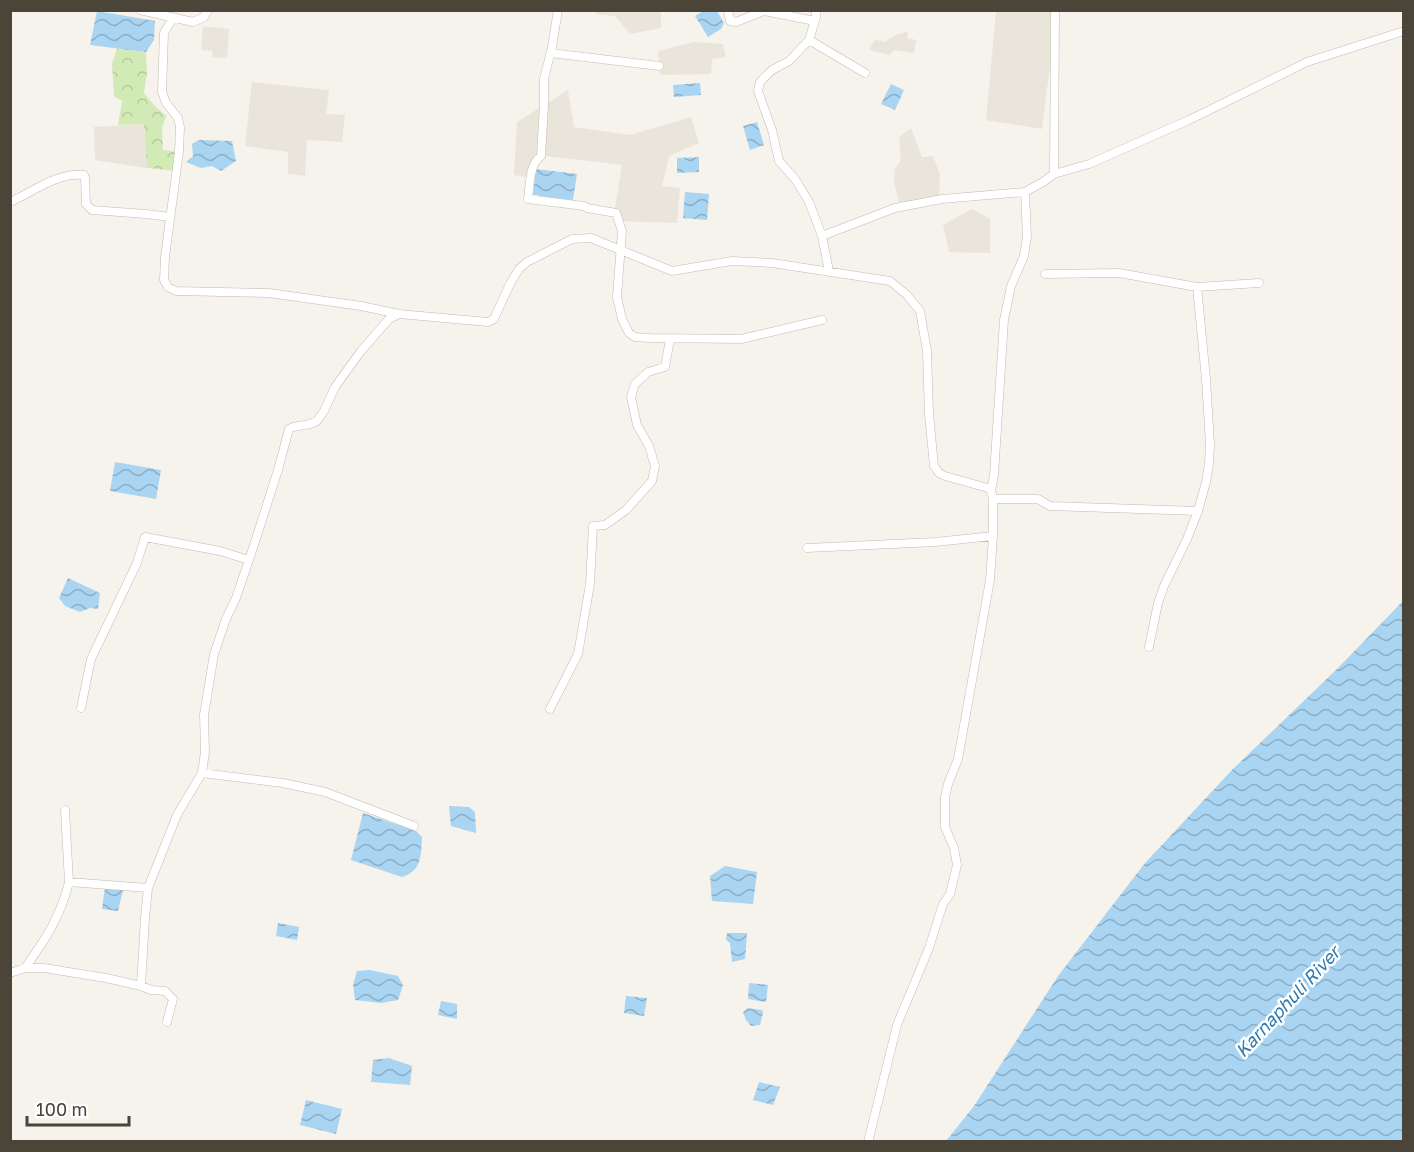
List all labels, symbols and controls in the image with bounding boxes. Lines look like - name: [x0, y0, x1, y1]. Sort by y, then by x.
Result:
- water label: Karnaphuli River: [1230, 939, 1346, 1061]
- scale bar: [27, 1089, 129, 1127]
- text: 100 m: [36, 1098, 87, 1120]

